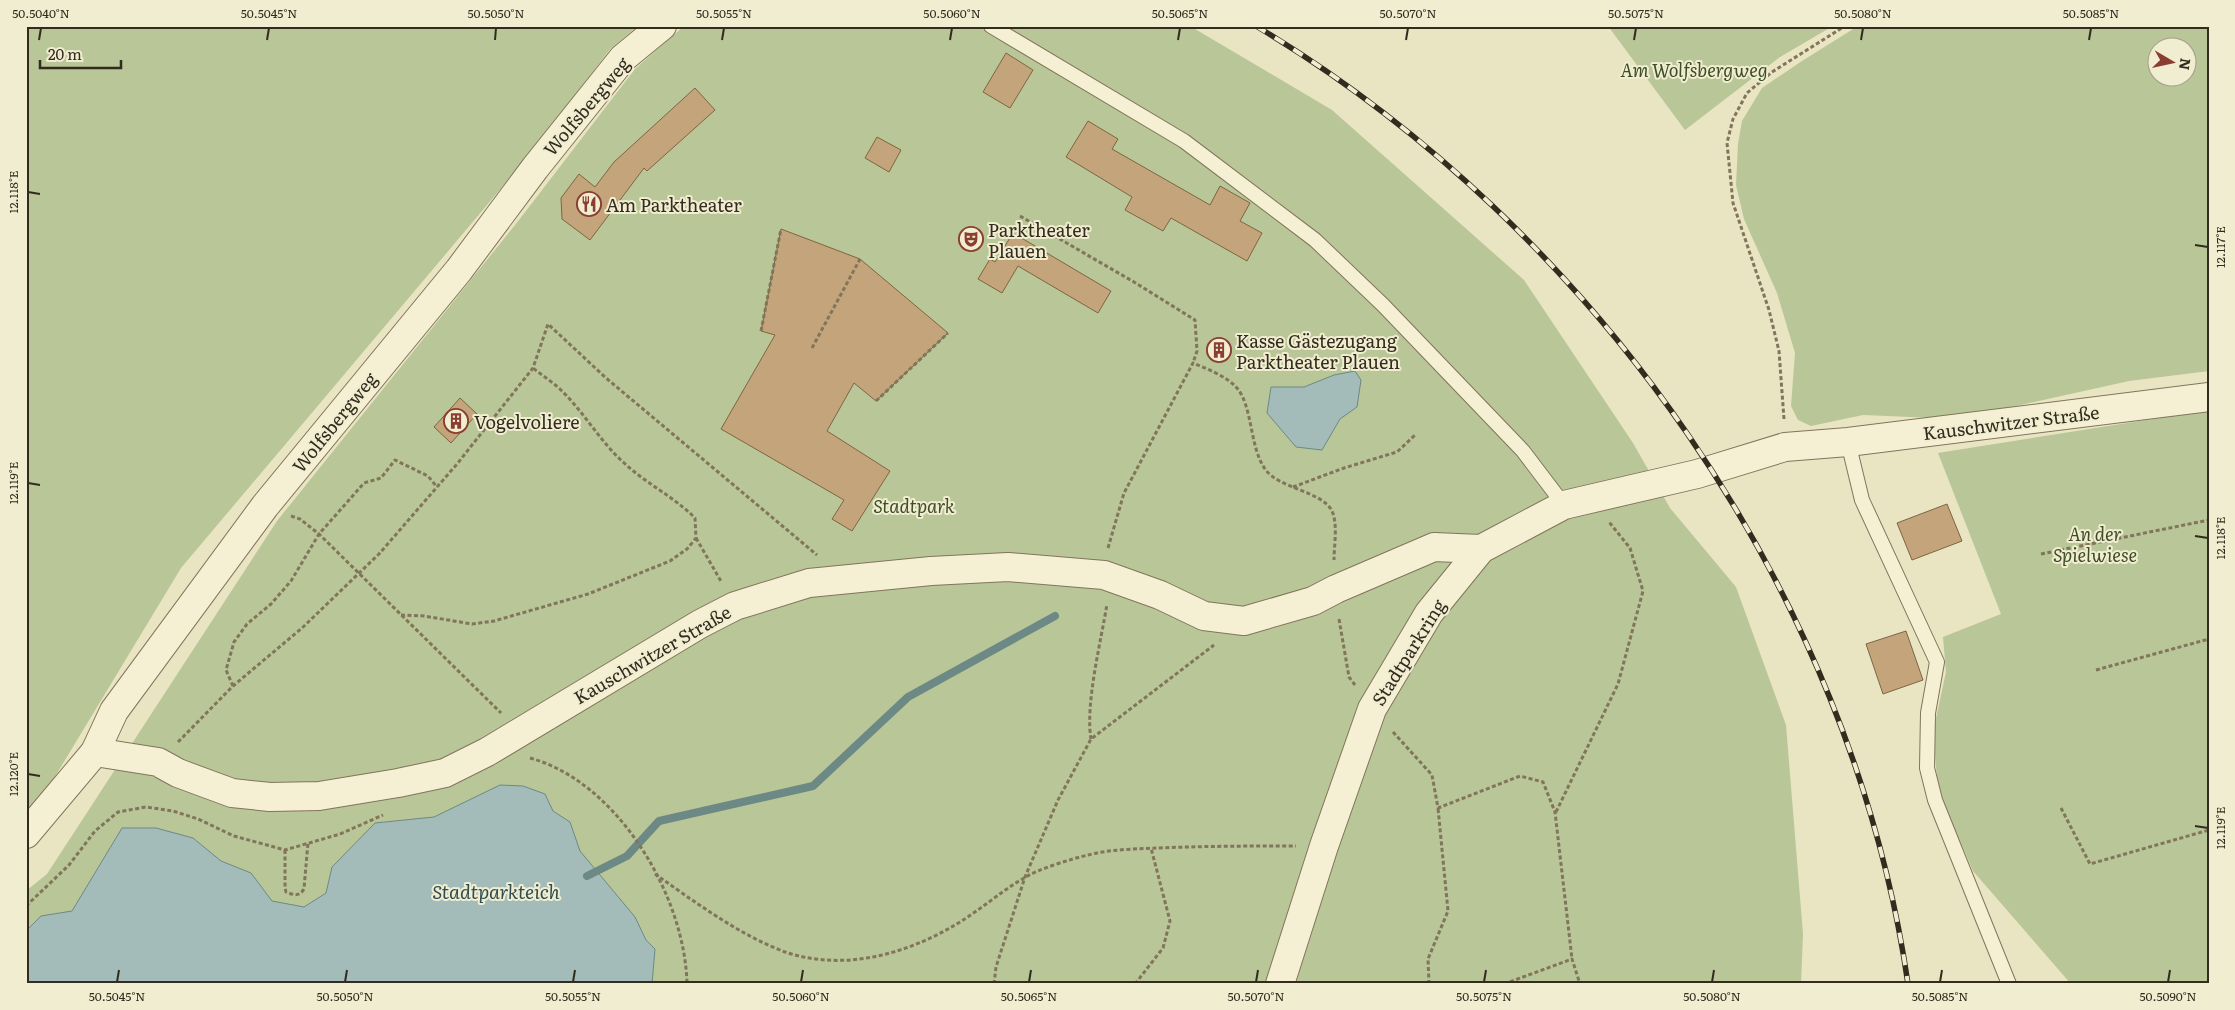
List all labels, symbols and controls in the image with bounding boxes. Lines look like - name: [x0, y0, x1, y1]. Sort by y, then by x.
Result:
- text: 50.5040°N: [12, 4, 70, 22]
- text: 50.5045°N: [241, 4, 297, 22]
- text: 50.5050°N: [467, 4, 525, 22]
- text: 50.5055°N: [696, 4, 752, 22]
- text: 50.5060°N: [923, 4, 981, 22]
- text: 50.5065°N: [1152, 4, 1208, 22]
- text: 50.5070°N: [1379, 4, 1437, 22]
- text: 50.5075°N: [1608, 4, 1664, 22]
- text: 50.5080°N: [1834, 4, 1892, 22]
- text: 50.5085°N: [2063, 4, 2119, 22]
- scale bar: [40, 38, 121, 70]
- north arrow: [2148, 38, 2198, 88]
- text: 20 m: [48, 42, 82, 65]
- street label: Wolfsbergweg: [536, 50, 636, 161]
- park label: Am Wolfsbergweg: [1620, 56, 1768, 83]
- text: N: [2175, 57, 2197, 72]
- text: 12.118°E: [4, 170, 22, 213]
- restaurant icon: Am Parktheater: [576, 191, 602, 217]
- place label: Am Parktheater: [606, 191, 742, 218]
- place label: Parktheater Plauen: [988, 216, 1090, 264]
- theatre icon: Parktheater Plauen: [958, 226, 984, 252]
- text: 12.117°E: [2211, 226, 2229, 268]
- place label: Kasse Gästezugang Parktheater Plauen: [1236, 327, 1400, 375]
- building icon: Kasse Gästezugang Parktheater Plauen: [1206, 337, 1232, 363]
- street label: Wolfsbergweg: [285, 365, 384, 478]
- street label: Kauschwitzer Straße: [1921, 398, 2101, 446]
- building icon: Vogelvoliere: [443, 408, 469, 434]
- place label: Vogelvoliere: [474, 408, 580, 435]
- text: 12.119°E: [4, 461, 22, 504]
- park label: Stadtpark: [873, 492, 955, 519]
- text: 12.118°E: [2211, 516, 2229, 559]
- park label: An der Spielwiese: [2053, 520, 2137, 568]
- street label: Stadtparkring: [1364, 593, 1452, 711]
- street label: Kauschwitzer Straße: [568, 598, 736, 710]
- text: 12.120°E: [4, 751, 22, 796]
- text: 12.119°E: [2211, 806, 2229, 849]
- water label: Stadtparkteich: [432, 877, 560, 905]
- text: 50.5045°N: [89, 987, 145, 1005]
- text: 50.5050°N: [316, 987, 374, 1005]
- text: 50.5055°N: [545, 987, 601, 1005]
- text: 50.5060°N: [772, 987, 830, 1005]
- text: 50.5065°N: [1001, 987, 1057, 1005]
- text: 50.5070°N: [1227, 987, 1285, 1005]
- text: 50.5075°N: [1456, 987, 1512, 1005]
- text: 50.5080°N: [1683, 987, 1741, 1005]
- text: 50.5085°N: [1912, 987, 1968, 1005]
- text: 50.5090°N: [2139, 987, 2197, 1005]

